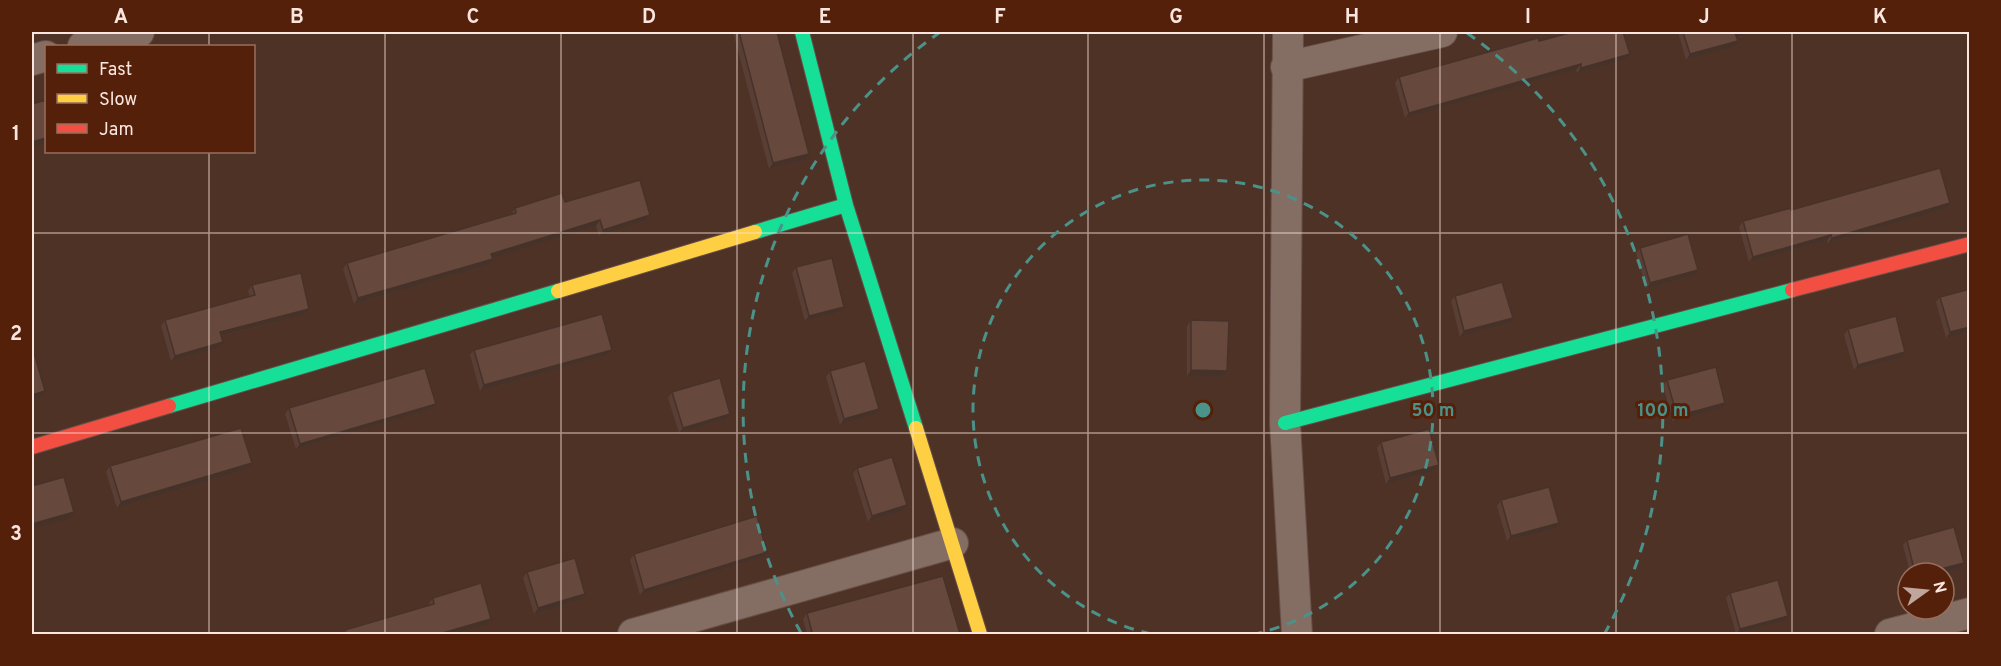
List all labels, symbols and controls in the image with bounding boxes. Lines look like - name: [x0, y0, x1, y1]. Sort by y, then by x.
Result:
- text: A: [114, 5, 128, 31]
- text: B: [290, 5, 304, 31]
- text: C: [467, 5, 479, 31]
- text: D: [642, 5, 656, 31]
- text: E: [819, 5, 831, 31]
- text: F: [994, 5, 1006, 31]
- text: G: [1169, 5, 1183, 31]
- text: H: [1345, 5, 1359, 31]
- text: I: [1525, 5, 1531, 31]
- text: J: [1698, 5, 1710, 31]
- text: K: [1873, 5, 1887, 31]
- legend: [45, 45, 255, 153]
- text: Fast: [99, 59, 132, 82]
- text: Slow: [99, 89, 137, 112]
- text: Jam: [99, 119, 134, 142]
- text: 1: [12, 122, 20, 148]
- text: 2: [10, 322, 22, 348]
- centre of rings: [1193, 400, 1213, 420]
- text: 50 m: [1411, 400, 1455, 423]
- text: 100 m: [1637, 400, 1689, 423]
- text: 3: [10, 522, 22, 548]
- north arrow: [1896, 561, 1956, 621]
- text: N: [1927, 579, 1950, 596]

